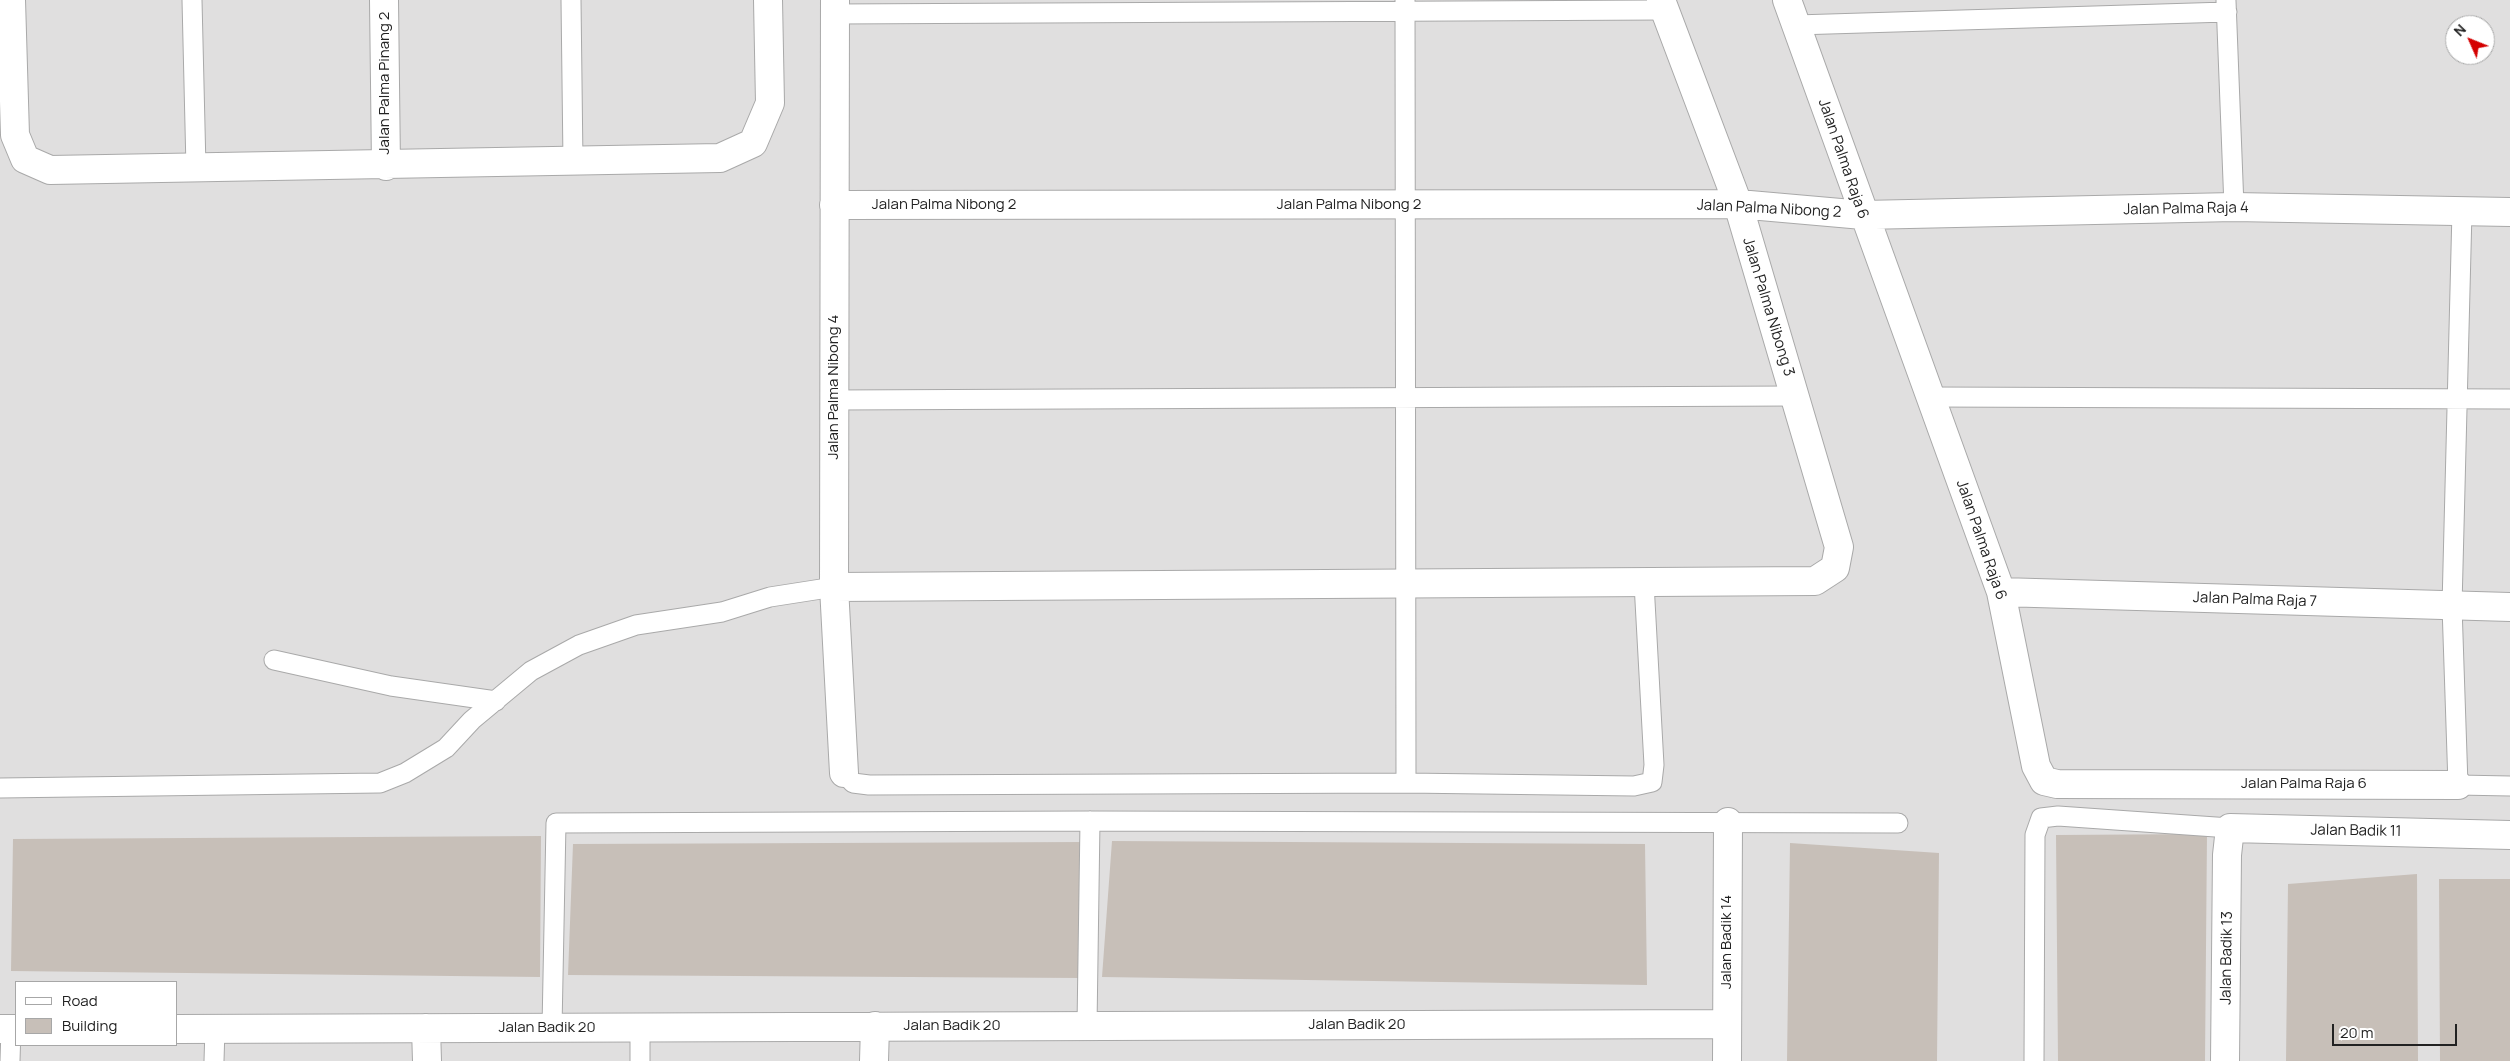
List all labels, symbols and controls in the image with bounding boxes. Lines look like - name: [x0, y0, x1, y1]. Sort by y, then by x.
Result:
- street label: Jalan Palma Pinang 2: [376, 12, 394, 154]
- north arrow: [2445, 15, 2495, 65]
- text: N: [2449, 20, 2470, 40]
- street label: Jalan Palma Raja 6: [1814, 97, 1872, 221]
- street label: Jalan Palma Nibong 2: [872, 196, 1016, 214]
- street label: Jalan Palma Nibong 2: [1277, 196, 1421, 214]
- street label: Jalan Palma Nibong 2: [1696, 196, 1842, 222]
- street label: Jalan Palma Raja 4: [2123, 199, 2249, 219]
- street label: Jalan Palma Nibong 3: [1738, 235, 1798, 379]
- street label: Jalan Palma Nibong 4: [825, 315, 843, 459]
- street label: Jalan Palma Raja 6: [1952, 478, 2010, 602]
- street label: Jalan Palma Raja 7: [2193, 589, 2317, 611]
- street label: Jalan Palma Raja 6: [2241, 775, 2367, 793]
- street label: Jalan Badik 11: [2310, 821, 2402, 841]
- street label: Jalan Badik 14: [1718, 895, 1736, 989]
- street label: Jalan Badik 13: [2217, 911, 2237, 1005]
- legend: [15, 981, 178, 1046]
- text: Road: [62, 990, 98, 1011]
- scale bar: [2335, 1014, 2460, 1046]
- text: Building: [62, 1015, 117, 1036]
- street label: Jalan Badik 20: [1308, 1016, 1406, 1034]
- street label: Jalan Badik 20: [903, 1017, 1001, 1035]
- street label: Jalan Badik 20: [498, 1019, 596, 1037]
- text: 20 m: [2340, 1022, 2373, 1043]

